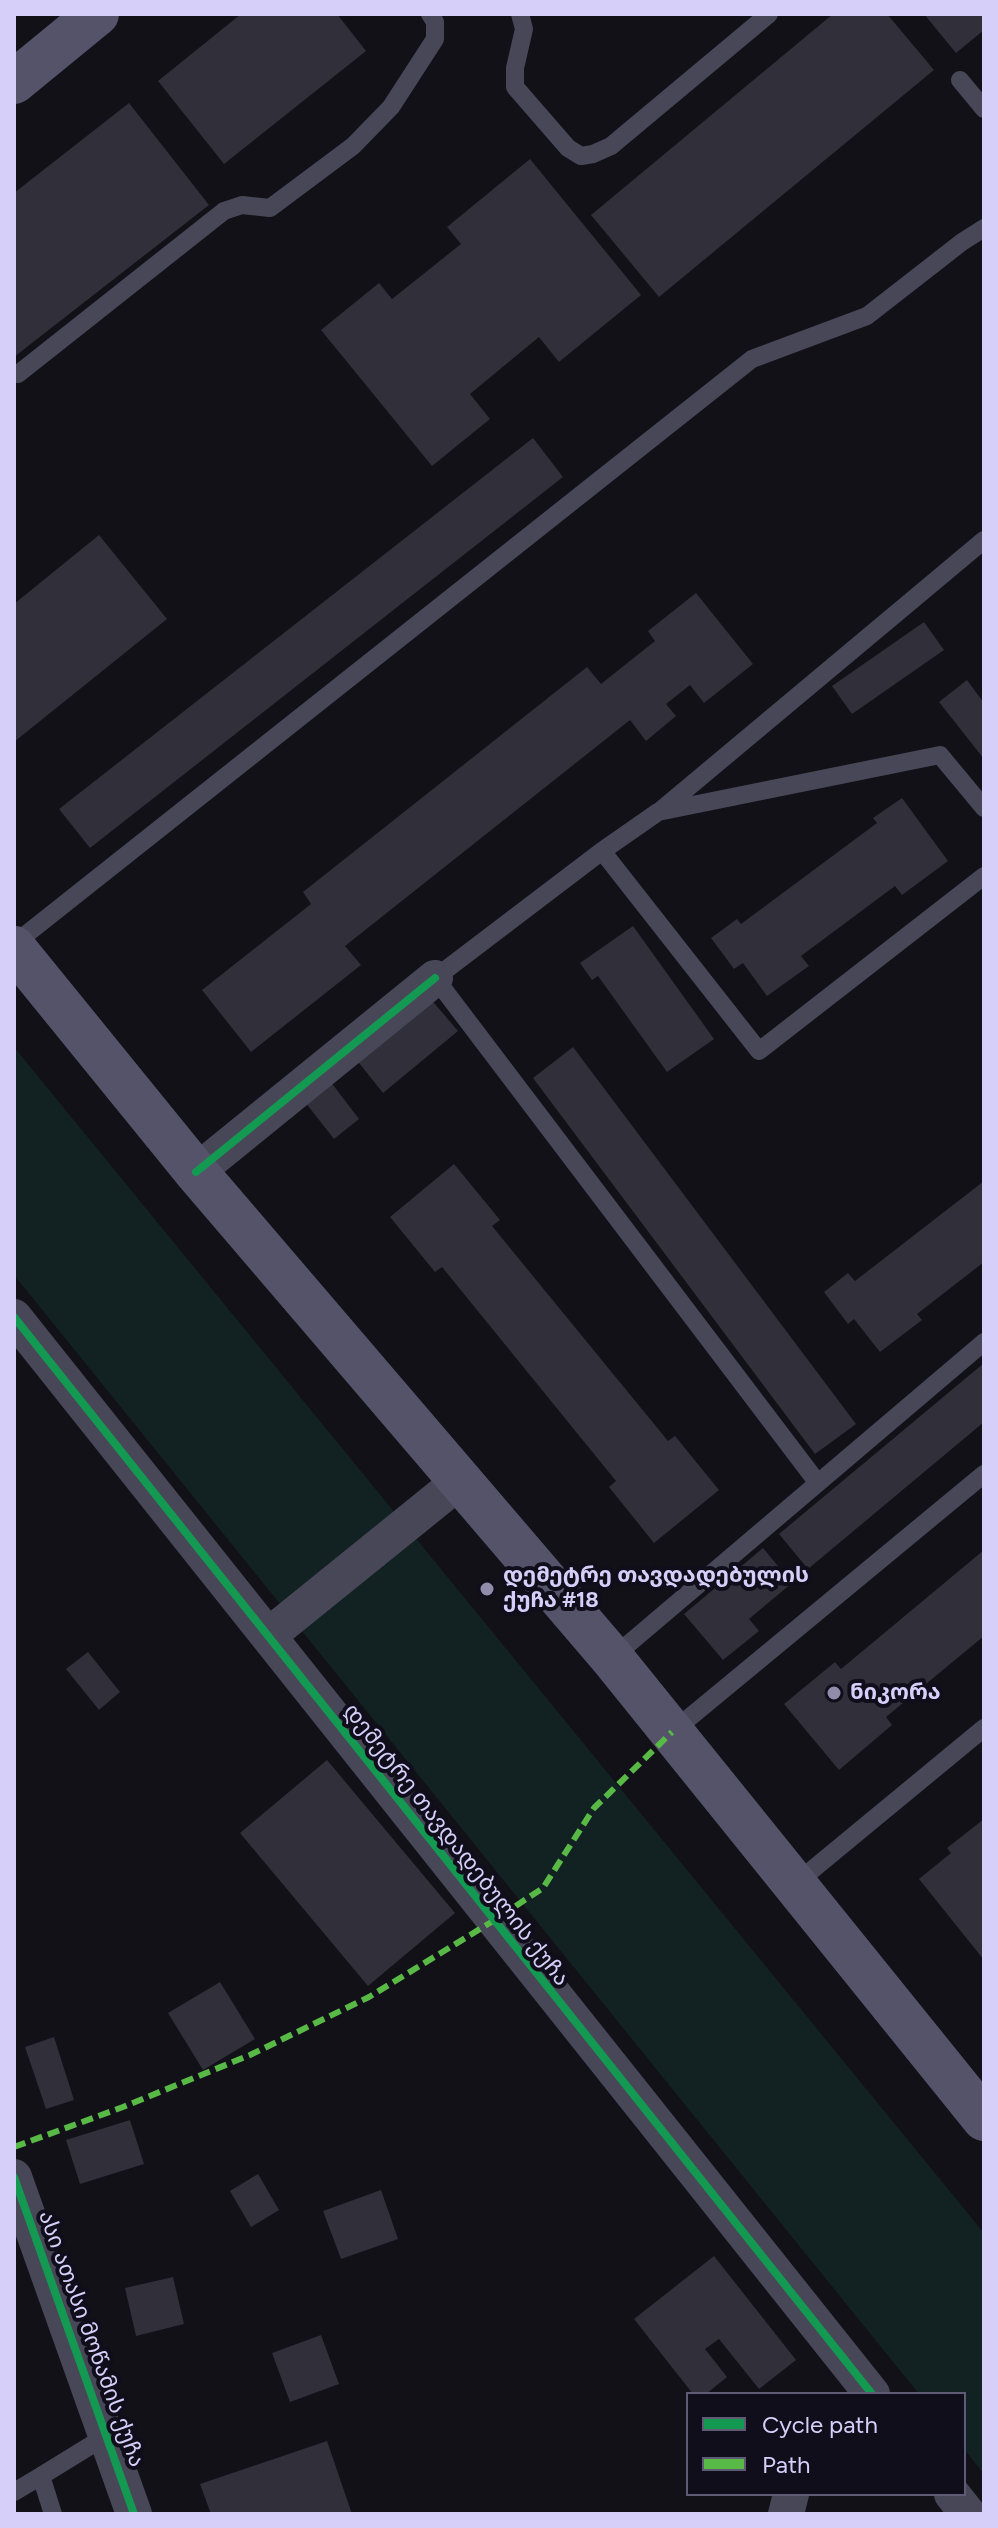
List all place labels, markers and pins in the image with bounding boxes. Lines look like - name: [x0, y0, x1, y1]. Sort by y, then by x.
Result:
- place label: დემეტრე თავდადებულის ქუჩა #18: [503, 1563, 809, 1614]
- marker: დემეტრე თავდადებულის ქუჩა #18: [478, 1580, 496, 1598]
- place label: ნიკორა: [850, 1680, 941, 1706]
- marker: ნიკორა: [825, 1684, 843, 1702]

